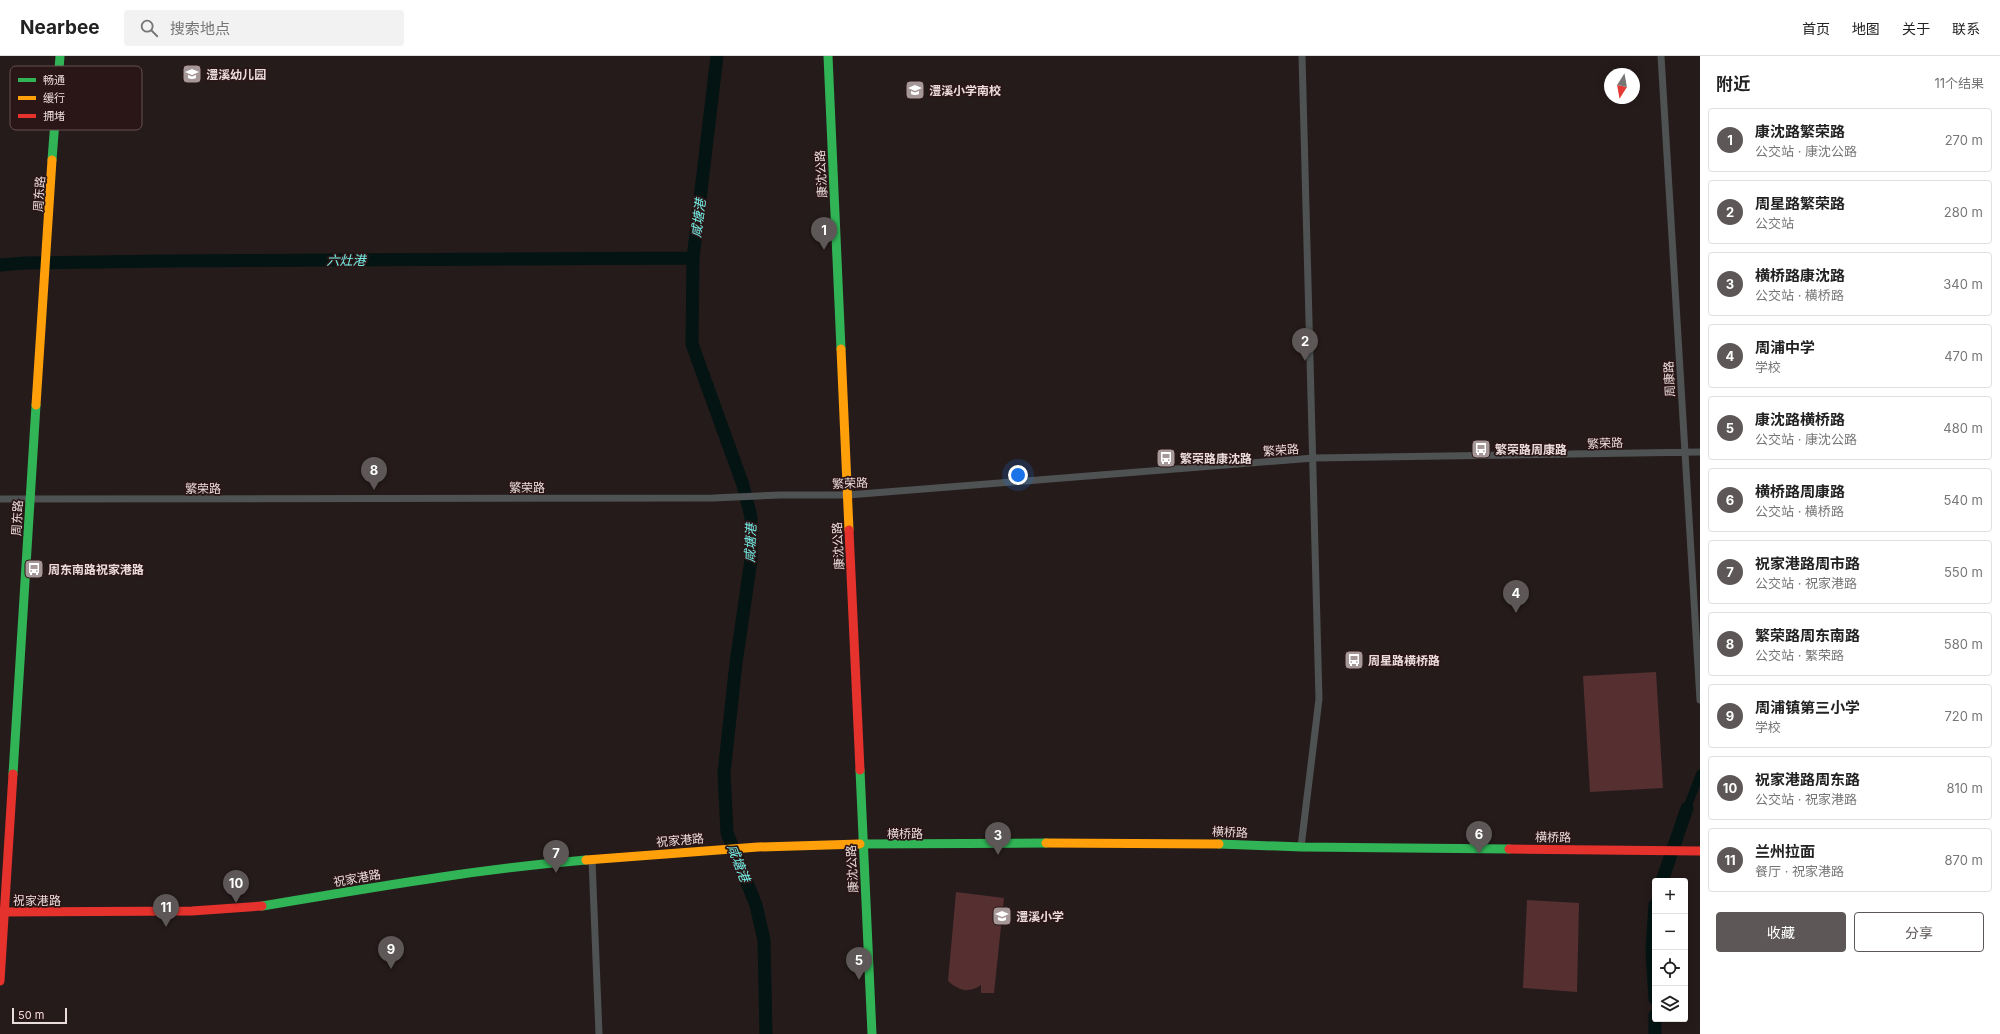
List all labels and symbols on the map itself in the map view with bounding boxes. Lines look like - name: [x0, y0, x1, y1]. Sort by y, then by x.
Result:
- school or university icon: 澧溪幼儿园: [181, 63, 203, 85]
- legend: [10, 66, 142, 130]
- place label: 澧溪幼儿园: [206, 67, 266, 82]
- north arrow: [1604, 68, 1640, 104]
- text: 畅通: [43, 73, 65, 87]
- school or university icon: 澧溪小学南校: [904, 79, 926, 101]
- place label: 澧溪小学南校: [929, 83, 1001, 98]
- text: 缓行: [43, 91, 65, 105]
- text: 拥堵: [43, 109, 65, 123]
- street label: 康沈公路: [812, 150, 830, 198]
- street label: 周东路: [30, 176, 48, 212]
- water label: 咸塘港: [688, 196, 709, 238]
- pin: 1: [811, 217, 837, 250]
- water label: 六灶港: [326, 252, 367, 268]
- pin: 2: [1292, 328, 1318, 361]
- street label: 周康路: [1661, 361, 1677, 397]
- street label: 繁荣路: [1587, 435, 1623, 451]
- bus stop icon: 繁荣路周康路: [1470, 438, 1492, 460]
- street label: 繁荣路: [1263, 441, 1299, 459]
- place label: 繁荣路周康路: [1495, 442, 1567, 457]
- bus stop icon: 繁荣路康沈路: [1155, 447, 1177, 469]
- place label: 繁荣路康沈路: [1180, 451, 1252, 466]
- pin: 8: [361, 457, 387, 490]
- your location: [1008, 465, 1028, 485]
- street label: 繁荣路: [832, 475, 868, 491]
- street label: 繁荣路: [509, 480, 545, 495]
- street label: 繁荣路: [185, 481, 221, 496]
- street label: 周东路: [9, 500, 25, 536]
- water label: 咸塘港: [741, 521, 759, 563]
- street label: 康沈公路: [829, 522, 847, 570]
- bus stop icon: 周东南路祝家港路: [23, 558, 45, 580]
- place label: 周东南路祝家港路: [48, 562, 144, 577]
- pin: 4: [1503, 580, 1529, 613]
- bus stop icon: 周星路横桥路: [1343, 649, 1365, 671]
- place label: 周星路横桥路: [1368, 653, 1440, 668]
- pin: 6: [1466, 821, 1492, 854]
- pin: 3: [985, 822, 1011, 855]
- street label: 横桥路: [1212, 824, 1248, 840]
- street label: 横桥路: [887, 826, 923, 841]
- street label: 横桥路: [1535, 829, 1571, 845]
- street label: 祝家港路: [655, 830, 705, 850]
- pin: 7: [543, 840, 569, 873]
- water label: 咸塘港: [725, 842, 754, 886]
- street label: 康沈公路: [843, 845, 861, 893]
- street label: 祝家港路: [332, 866, 382, 890]
- pin: 10: [223, 870, 249, 903]
- street label: 祝家港路: [13, 893, 61, 908]
- pin: 11: [153, 894, 179, 927]
- school or university icon: 澧溪小学: [991, 905, 1013, 927]
- place label: 澧溪小学: [1016, 909, 1064, 924]
- pin: 9: [378, 936, 404, 969]
- pin: 5: [846, 947, 872, 980]
- scale bar: [12, 1006, 67, 1025]

